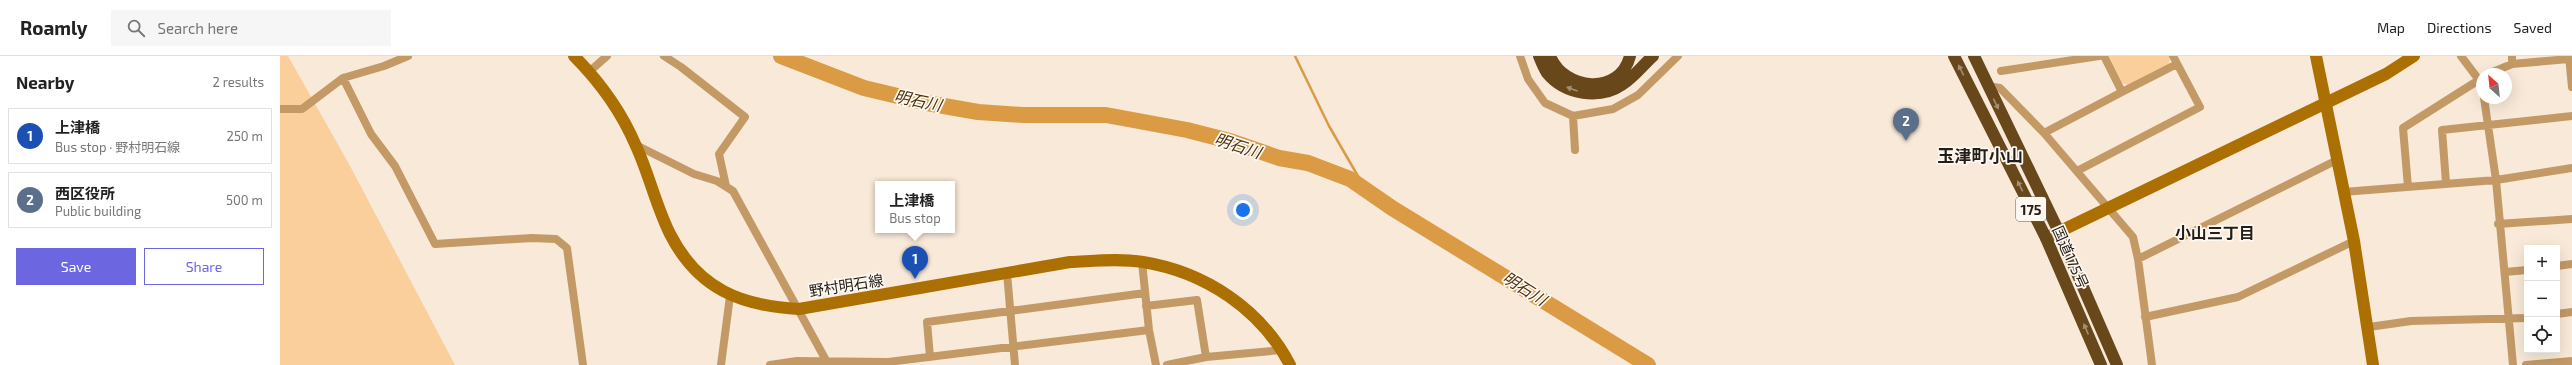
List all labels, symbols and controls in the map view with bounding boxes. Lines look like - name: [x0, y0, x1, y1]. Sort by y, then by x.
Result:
- search box: [111, 10, 391, 46]
- text: Roamly: [20, 16, 87, 39]
- icon: search: [125, 17, 147, 39]
- text: Search here: [157, 19, 238, 37]
- text: Map: [2377, 19, 2405, 36]
- text: Directions: [2427, 19, 2492, 36]
- text: Saved: [2514, 19, 2552, 36]
- one-way arrow: [1958, 64, 1964, 75]
- north arrow: [2476, 68, 2512, 104]
- text: Nearby: [16, 72, 74, 92]
- text: 2 results: [212, 74, 264, 90]
- water label: 明石川: [893, 86, 945, 115]
- one-way arrow: [1565, 86, 1577, 92]
- one-way arrow: [1993, 98, 1999, 110]
- pin: 2: [1893, 108, 1919, 141]
- text: 上津橋: [55, 118, 100, 136]
- text: 1: [27, 128, 33, 144]
- text: 250 m: [227, 128, 263, 144]
- water label: 明石川: [1212, 129, 1266, 162]
- text: Bus stop · 野村明石線: [55, 139, 180, 155]
- district label: 玉津町小山: [1938, 145, 2023, 165]
- one-way arrow: [2016, 180, 2023, 191]
- popup: [875, 181, 955, 233]
- text: 西区役所: [55, 184, 115, 202]
- text: 上津橋: [889, 191, 934, 209]
- text: 2: [26, 192, 34, 208]
- text: 500 m: [226, 192, 263, 208]
- road number: 175: [2016, 197, 2046, 221]
- your location: [1233, 200, 1253, 220]
- text: Public building: [55, 203, 141, 219]
- text: Bus stop: [889, 210, 941, 226]
- street label: 国道175号: [2049, 223, 2093, 291]
- district label: 小山三丁目: [2175, 223, 2255, 242]
- map controls: [2524, 245, 2560, 353]
- button: +: [2524, 245, 2560, 281]
- pin: 1: [902, 246, 928, 279]
- button: Save: [16, 248, 136, 285]
- button: Share: [144, 248, 264, 285]
- water label: 明石川: [1500, 267, 1552, 310]
- street label: 野村明石線: [808, 270, 884, 300]
- button: −: [2524, 281, 2560, 317]
- button: locate: [2524, 317, 2560, 353]
- one-way arrow: [2082, 323, 2088, 335]

